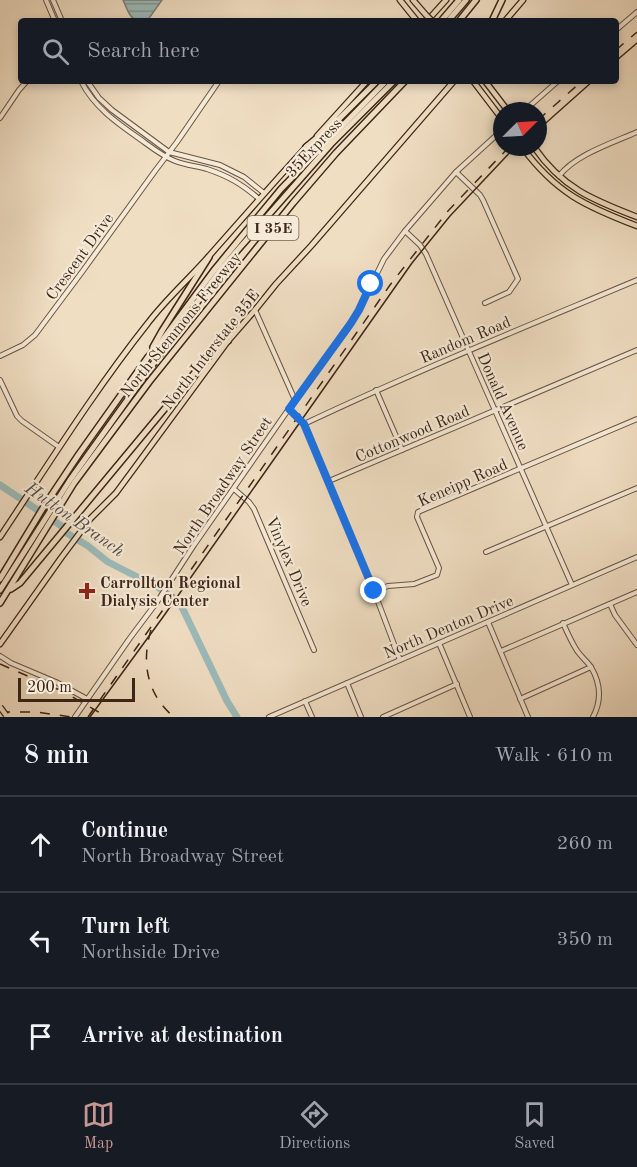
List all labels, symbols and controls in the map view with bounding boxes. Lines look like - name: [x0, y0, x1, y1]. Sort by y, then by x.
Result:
- search box: [18, 18, 619, 84]
- icon: search: [39, 35, 72, 68]
- text: Search here: [87, 40, 200, 62]
- north arrow: [493, 102, 547, 156]
- street label: 35Express: [283, 116, 346, 181]
- street label: Crescent Drive: [44, 211, 117, 304]
- road number: I 35E: [248, 216, 298, 240]
- street label: North Stemmons Freeway: [118, 249, 245, 401]
- route start: [357, 270, 383, 296]
- street label: North Interstate 35E: [160, 287, 263, 413]
- street label: Random Road: [418, 315, 514, 367]
- street label: Donald Avenue: [474, 351, 531, 453]
- street label: Cottonwood Road: [353, 404, 472, 466]
- street label: North Broadway Street: [172, 414, 276, 558]
- street label: Keneipp Road: [415, 457, 510, 511]
- water label: Hutton Branch: [21, 478, 127, 561]
- street label: Vinylex Drive: [262, 514, 314, 609]
- place label: Carrollton Regional Dialysis Center: [100, 576, 241, 610]
- route end: [360, 577, 386, 603]
- marker: Carrollton Regional Dialysis Center: [78, 582, 96, 600]
- street label: North Denton Drive: [382, 593, 516, 662]
- scale bar: [18, 675, 135, 702]
- text: 200 m: [27, 680, 72, 696]
- text: 8 min: [24, 743, 89, 769]
- text: Walk · 610 m: [494, 746, 613, 766]
- text: Continue: [81, 820, 168, 842]
- icon: ahead: [24, 828, 57, 861]
- text: 260 m: [557, 834, 613, 854]
- text: North Broadway Street: [81, 847, 284, 867]
- text: Turn left: [81, 916, 170, 938]
- icon: left: [24, 924, 57, 957]
- text: 350 m: [557, 930, 613, 950]
- text: Northside Drive: [81, 943, 220, 963]
- icon: arrive: [24, 1020, 57, 1053]
- text: Arrive at destination: [81, 1025, 283, 1047]
- tab: Map: [82, 1098, 115, 1154]
- tab: Directions: [279, 1098, 350, 1154]
- tab: Saved: [514, 1098, 555, 1154]

